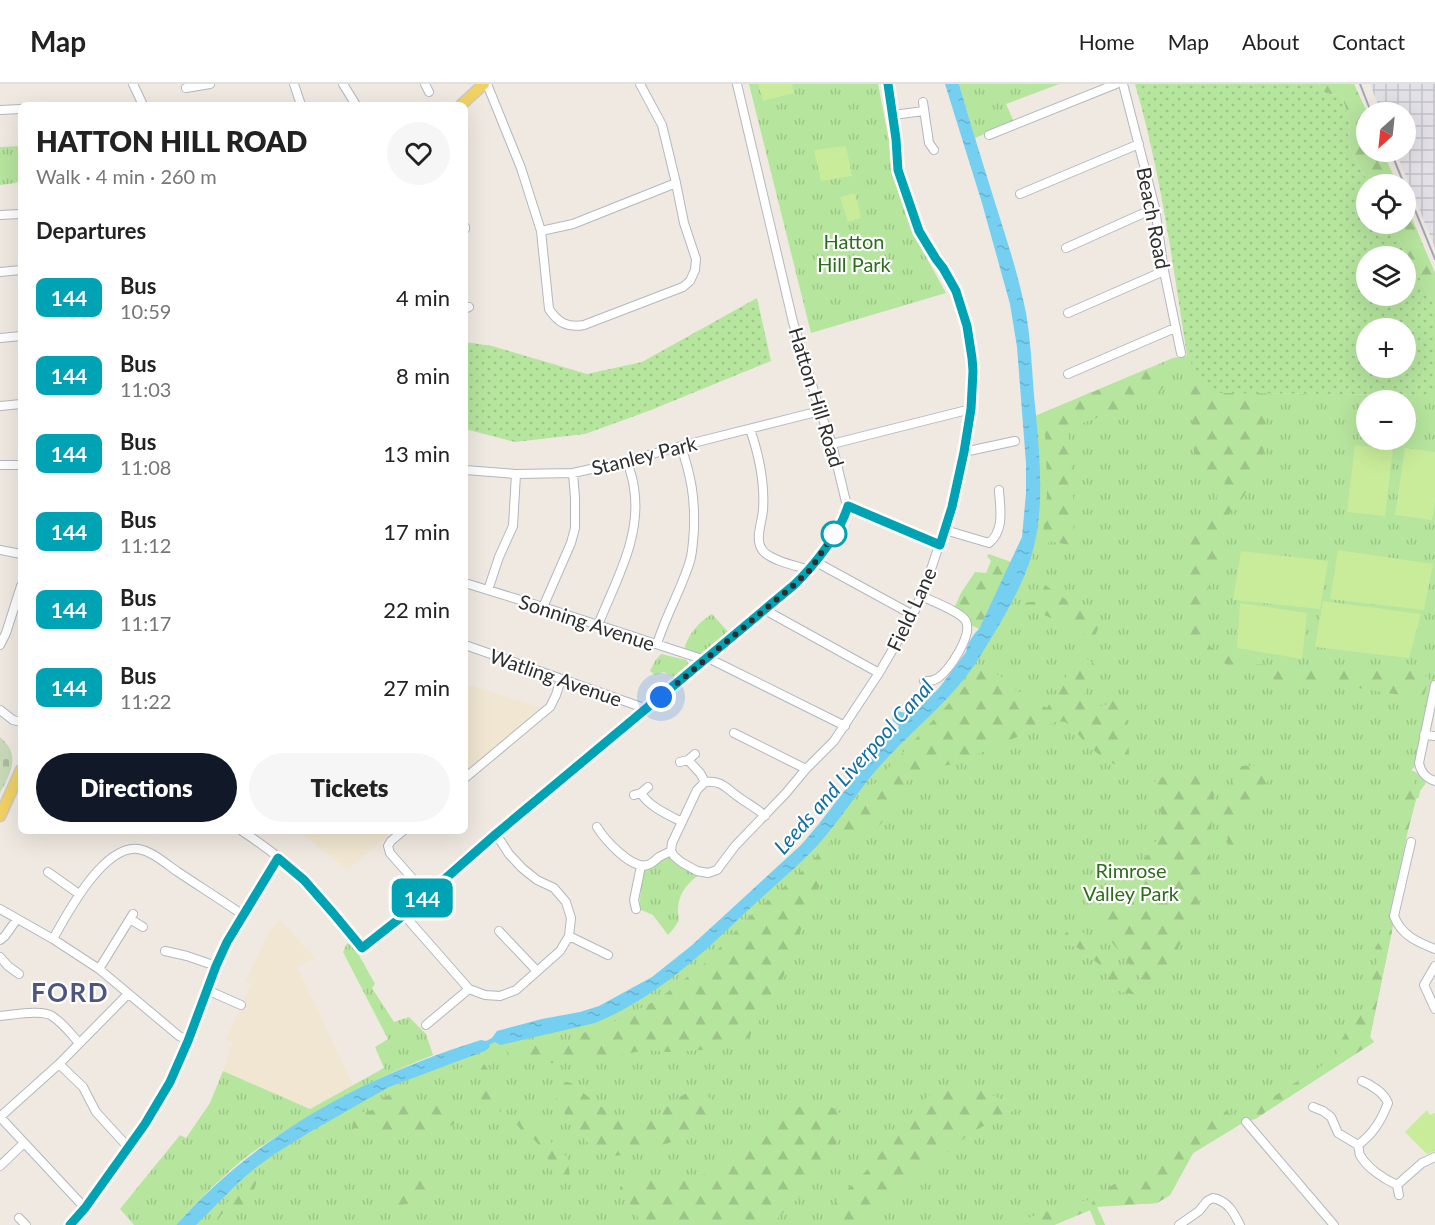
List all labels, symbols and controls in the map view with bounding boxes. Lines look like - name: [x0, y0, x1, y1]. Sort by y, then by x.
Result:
- text: Map: [30, 24, 86, 58]
- text: Home: [1079, 29, 1135, 54]
- text: Map: [1168, 29, 1209, 54]
- text: About: [1242, 29, 1299, 54]
- text: Contact: [1332, 29, 1405, 54]
- north arrow: [1356, 102, 1416, 162]
- map controls: [1356, 102, 1416, 450]
- button: heart: [387, 122, 450, 185]
- text: HATTON HILL ROAD: [36, 124, 307, 158]
- text: Walk · 4 min · 260 m: [36, 164, 217, 188]
- street label: Beach Road: [1132, 165, 1176, 271]
- button: locate: [1356, 174, 1416, 234]
- text: Departures: [36, 217, 146, 244]
- park label: Hatton Hill Park: [817, 229, 892, 276]
- button: layers: [1356, 246, 1416, 306]
- text: Bus: [120, 272, 156, 299]
- text: 4 min: [396, 284, 450, 311]
- text: 144: [51, 285, 87, 310]
- text: 10:59: [120, 299, 171, 323]
- button: +: [1356, 318, 1416, 378]
- street label: Hatton Hill Road: [784, 324, 850, 470]
- text: Bus: [120, 350, 156, 377]
- text: 8 min: [396, 362, 450, 389]
- text: 144: [51, 363, 87, 388]
- text: 11:03: [120, 377, 171, 401]
- button: −: [1356, 390, 1416, 450]
- text: Bus: [120, 428, 156, 455]
- street label: Stanley Park: [589, 430, 700, 480]
- text: 13 min: [383, 440, 450, 467]
- text: 144: [51, 441, 87, 466]
- text: 11:08: [120, 455, 171, 479]
- text: Bus: [120, 506, 156, 533]
- text: 17 min: [383, 518, 450, 545]
- text: 144: [51, 519, 87, 544]
- unlabelled marker: [821, 521, 847, 547]
- text: 11:12: [120, 533, 171, 557]
- street label: Field Lane: [881, 563, 941, 655]
- text: Bus: [120, 584, 156, 611]
- street label: Sonning Avenue: [516, 589, 658, 655]
- text: 22 min: [383, 596, 450, 623]
- text: 144: [51, 597, 87, 622]
- text: 11:17: [120, 611, 171, 635]
- street label: Watling Avenue: [487, 643, 625, 711]
- text: Bus: [120, 662, 156, 689]
- water label: Leeds and Liverpool Canal: [768, 673, 938, 858]
- text: 27 min: [383, 674, 450, 701]
- text: 144: [51, 675, 87, 700]
- your location: [646, 682, 676, 712]
- text: 11:22: [120, 689, 171, 713]
- button: Directions: [36, 753, 237, 822]
- button: Tickets: [249, 753, 450, 822]
- park label: Rimrose Valley Park: [1083, 858, 1180, 905]
- line badge: 144: [388, 878, 456, 918]
- text: 144: [404, 886, 440, 911]
- district label: FORD: [31, 976, 109, 1008]

